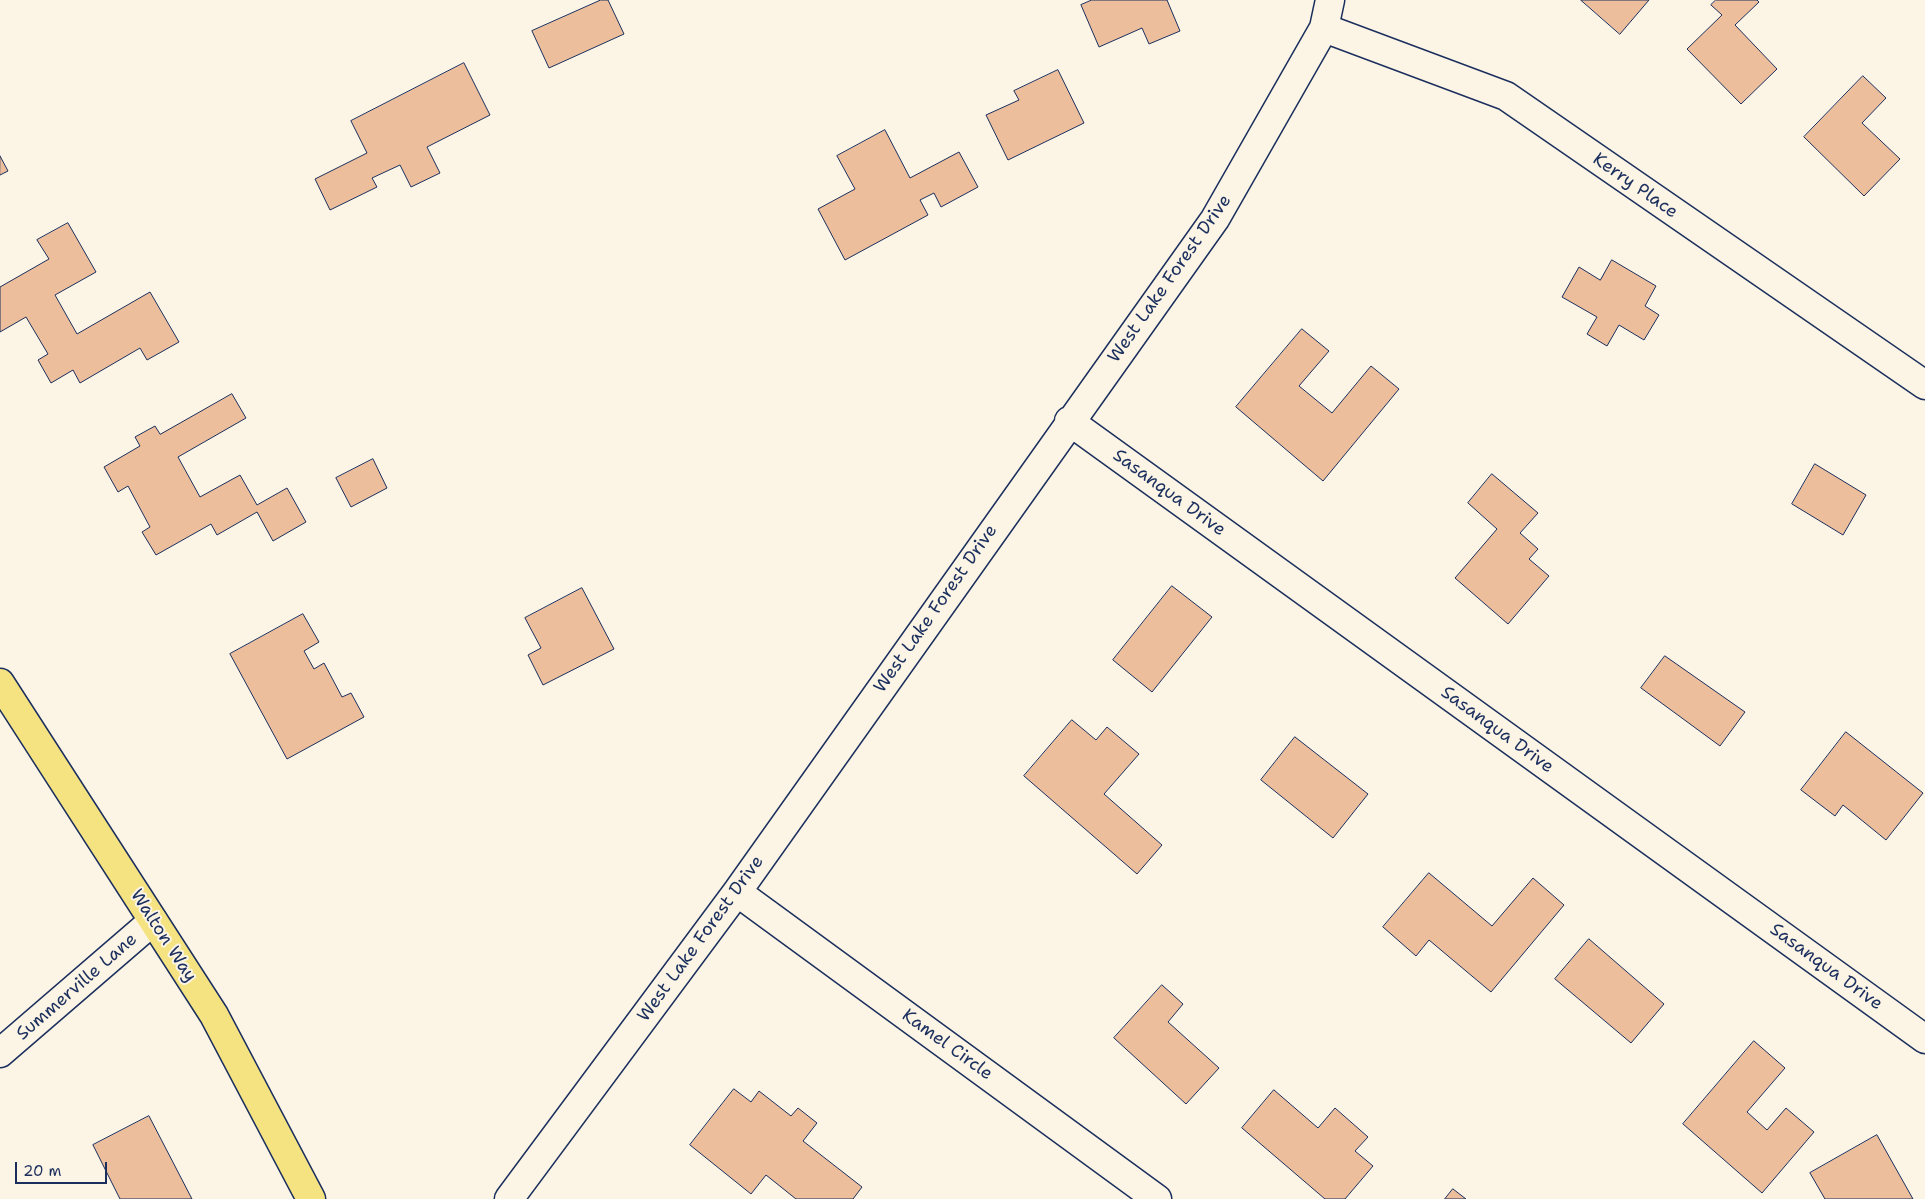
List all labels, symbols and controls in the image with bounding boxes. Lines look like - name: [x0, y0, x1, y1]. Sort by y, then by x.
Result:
- street label: Kerry Place: [1588, 149, 1682, 223]
- street label: West Lake Forest Drive: [1104, 191, 1236, 367]
- street label: Sasanqua Drive: [1108, 445, 1230, 541]
- street label: West Lake Forest Drive: [870, 521, 1002, 697]
- street label: Sasanqua Drive: [1436, 682, 1558, 778]
- street label: West Lake Forest Drive: [633, 852, 769, 1026]
- street label: Walton Way: [125, 886, 201, 986]
- street label: Sasanqua Drive: [1765, 919, 1887, 1015]
- street label: Summerville Lane: [12, 929, 142, 1045]
- street label: Kamel Circle: [897, 1005, 997, 1085]
- scale bar: [18, 1152, 110, 1184]
- text: 20 m: [23, 1161, 62, 1181]

